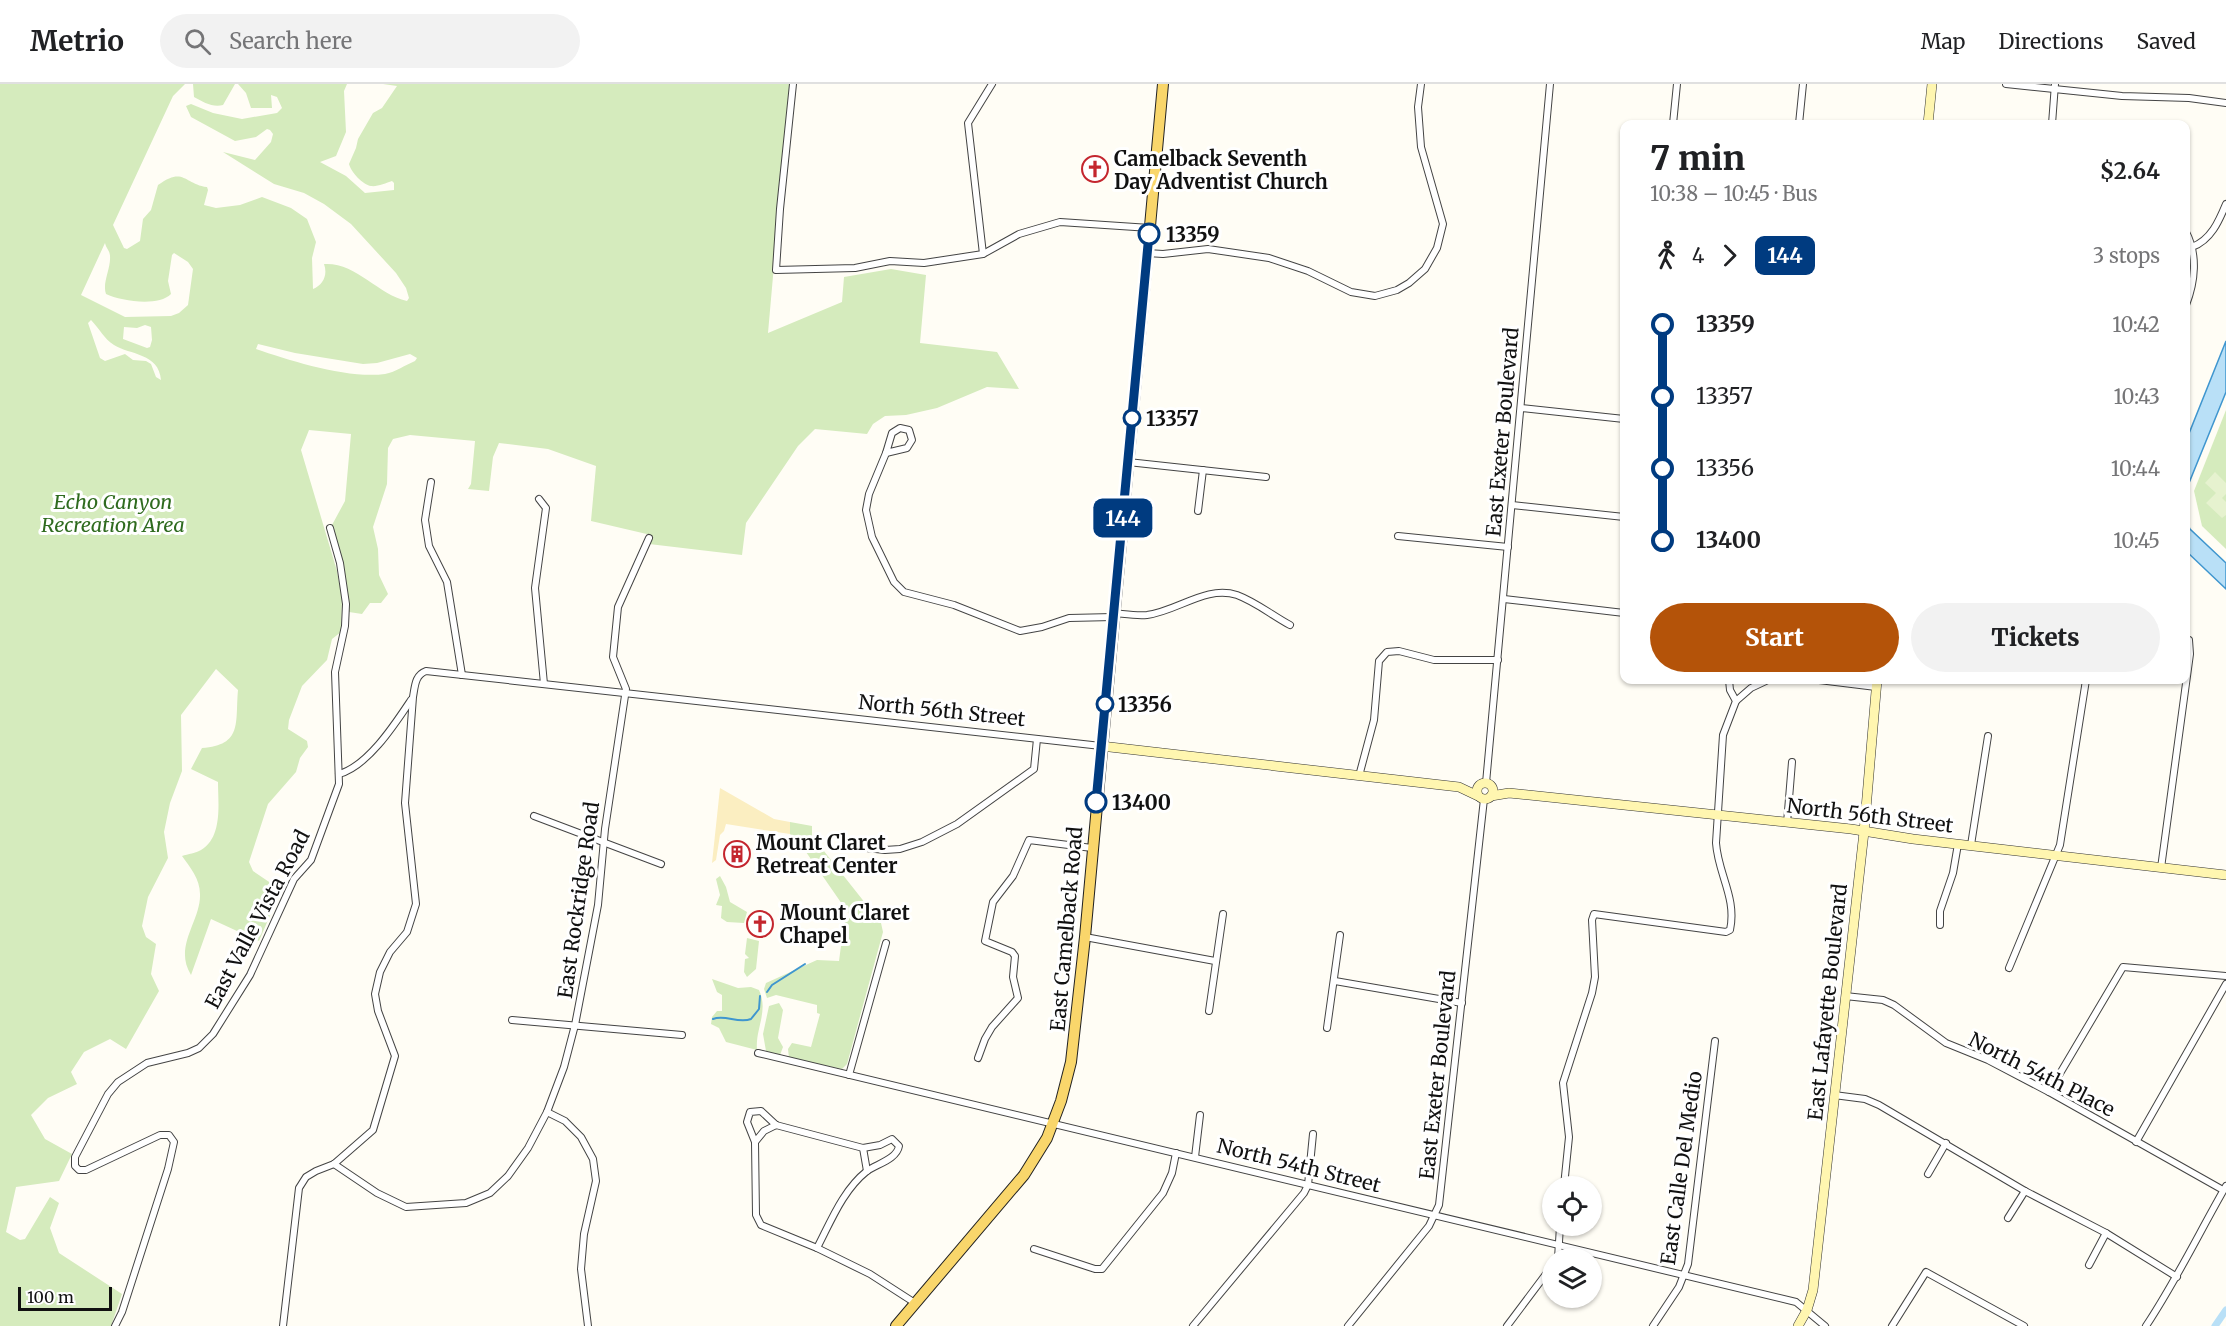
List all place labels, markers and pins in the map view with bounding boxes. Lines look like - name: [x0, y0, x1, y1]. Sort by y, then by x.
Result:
- place label: Camelback Seventh Day Adventist Church: [1114, 146, 1328, 194]
- church icon: Camelback Seventh Day Adventist Church: [1080, 154, 1110, 184]
- place label: 13359: [1166, 222, 1220, 247]
- marker: 13359: [1138, 223, 1160, 245]
- place label: 13357: [1146, 406, 1199, 431]
- marker: 13357: [1123, 409, 1141, 427]
- place label: 13356: [1118, 692, 1172, 717]
- marker: 13356: [1096, 695, 1114, 713]
- place label: 13400: [1112, 790, 1171, 815]
- marker: 13400: [1085, 791, 1107, 813]
- place label: Mount Claret Retreat Center: [756, 830, 897, 878]
- building icon: Mount Claret Retreat Center: [722, 839, 752, 869]
- place label: Mount Claret Chapel: [780, 900, 910, 948]
- church icon: Mount Claret Chapel: [745, 909, 775, 939]

